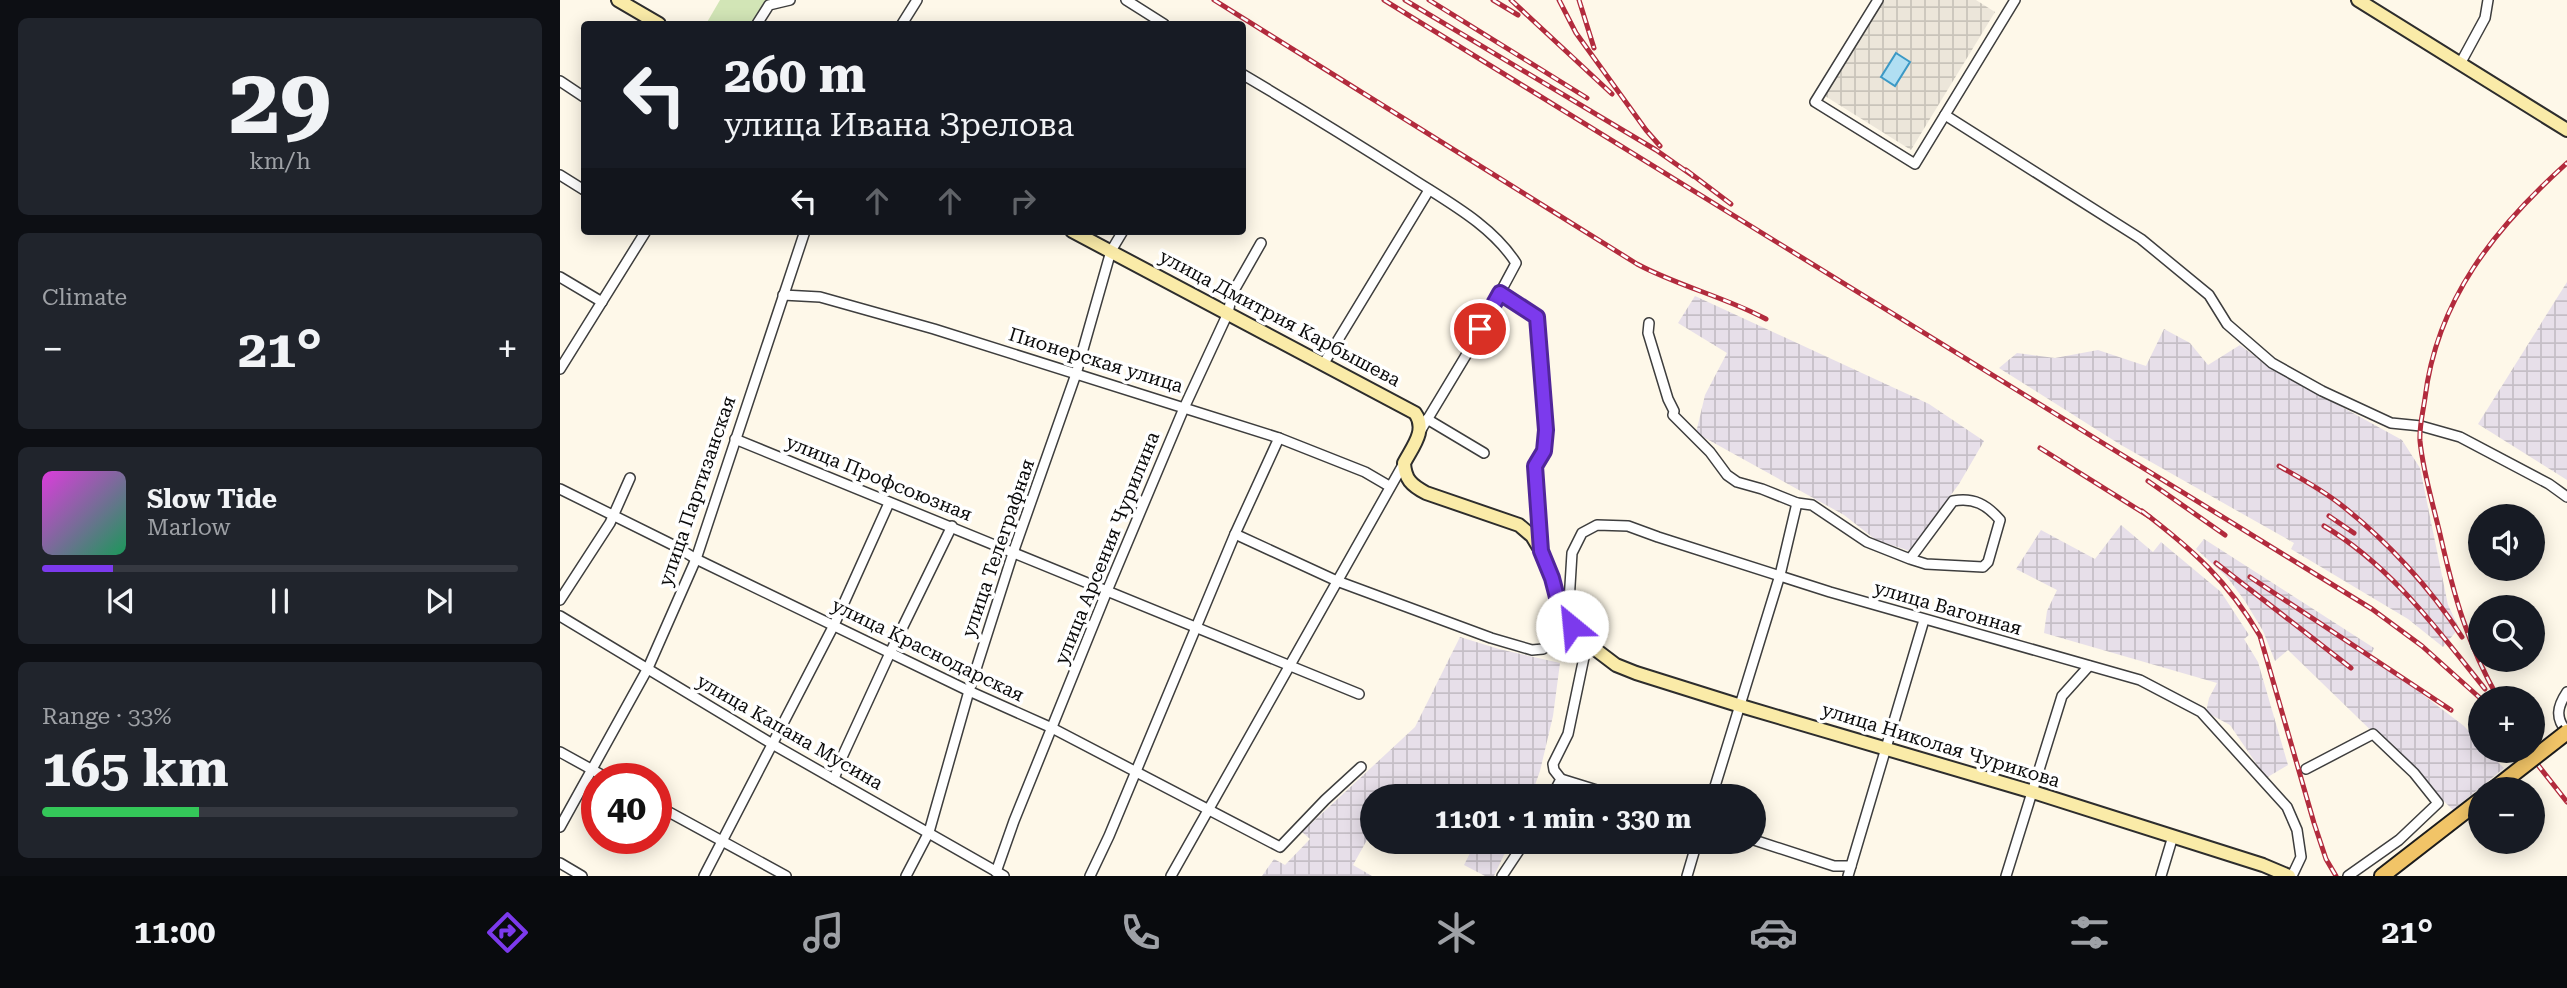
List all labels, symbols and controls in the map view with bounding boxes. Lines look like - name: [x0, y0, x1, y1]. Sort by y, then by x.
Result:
- text: 260 m: [724, 47, 866, 104]
- text: 29: [229, 49, 331, 155]
- icon: left: [609, 49, 700, 140]
- text: улица Ивана Зрелова: [724, 106, 1074, 144]
- text: km/h: [249, 148, 311, 175]
- icon: left: [785, 182, 823, 220]
- icon: ahead: [858, 182, 896, 220]
- icon: ahead: [931, 182, 969, 220]
- icon: right: [1004, 182, 1042, 220]
- street label: улица Дмитрия Карбышева: [1155, 244, 1405, 392]
- text: Climate: [42, 284, 127, 311]
- pin: [1450, 299, 1510, 359]
- icon: arrive: [1461, 310, 1499, 348]
- text: 21°: [238, 319, 322, 380]
- street label: Пионерская улица: [1006, 323, 1187, 398]
- text: −: [42, 327, 63, 371]
- text: +: [497, 327, 518, 371]
- street label: улица Партизанская: [654, 393, 740, 589]
- street label: улица Арсения Чурилина: [1050, 428, 1165, 668]
- street label: улица Профсоюзная: [783, 430, 976, 526]
- street label: улица Телеграфная: [957, 456, 1039, 640]
- text: Slow Tide: [147, 484, 277, 514]
- map controls: [2468, 504, 2545, 854]
- button: sound: [2468, 504, 2545, 581]
- text: Marlow: [147, 514, 230, 541]
- street label: улица Вагонная: [1871, 576, 2025, 640]
- icon: previous: [102, 582, 140, 620]
- icon: pause: [261, 582, 299, 620]
- icon: next: [420, 582, 458, 620]
- position arrow: [1535, 589, 1609, 663]
- street label: улица Краснодарская: [828, 593, 1028, 707]
- button: search: [2468, 595, 2545, 672]
- street label: улица Капана Мусина: [693, 669, 888, 795]
- button: +: [2468, 686, 2545, 763]
- street label: улица Николая Чурикова: [1819, 698, 2064, 792]
- text: Range · 33%: [42, 703, 171, 730]
- text: 165 km: [42, 738, 229, 799]
- speed limit sign: 40: [581, 763, 672, 854]
- button: −: [2468, 777, 2545, 854]
- text: 11:01 · 1 min · 330 m: [1435, 804, 1691, 834]
- icon: directions: [483, 908, 532, 957]
- icon: music: [799, 908, 848, 957]
- icon: phone: [1116, 908, 1165, 957]
- icon: climate: [1432, 908, 1481, 957]
- icon: car: [1749, 908, 1798, 957]
- icon: filters: [2065, 908, 2114, 957]
- text: 11:00: [134, 913, 215, 951]
- text: 21°: [2381, 913, 2433, 951]

